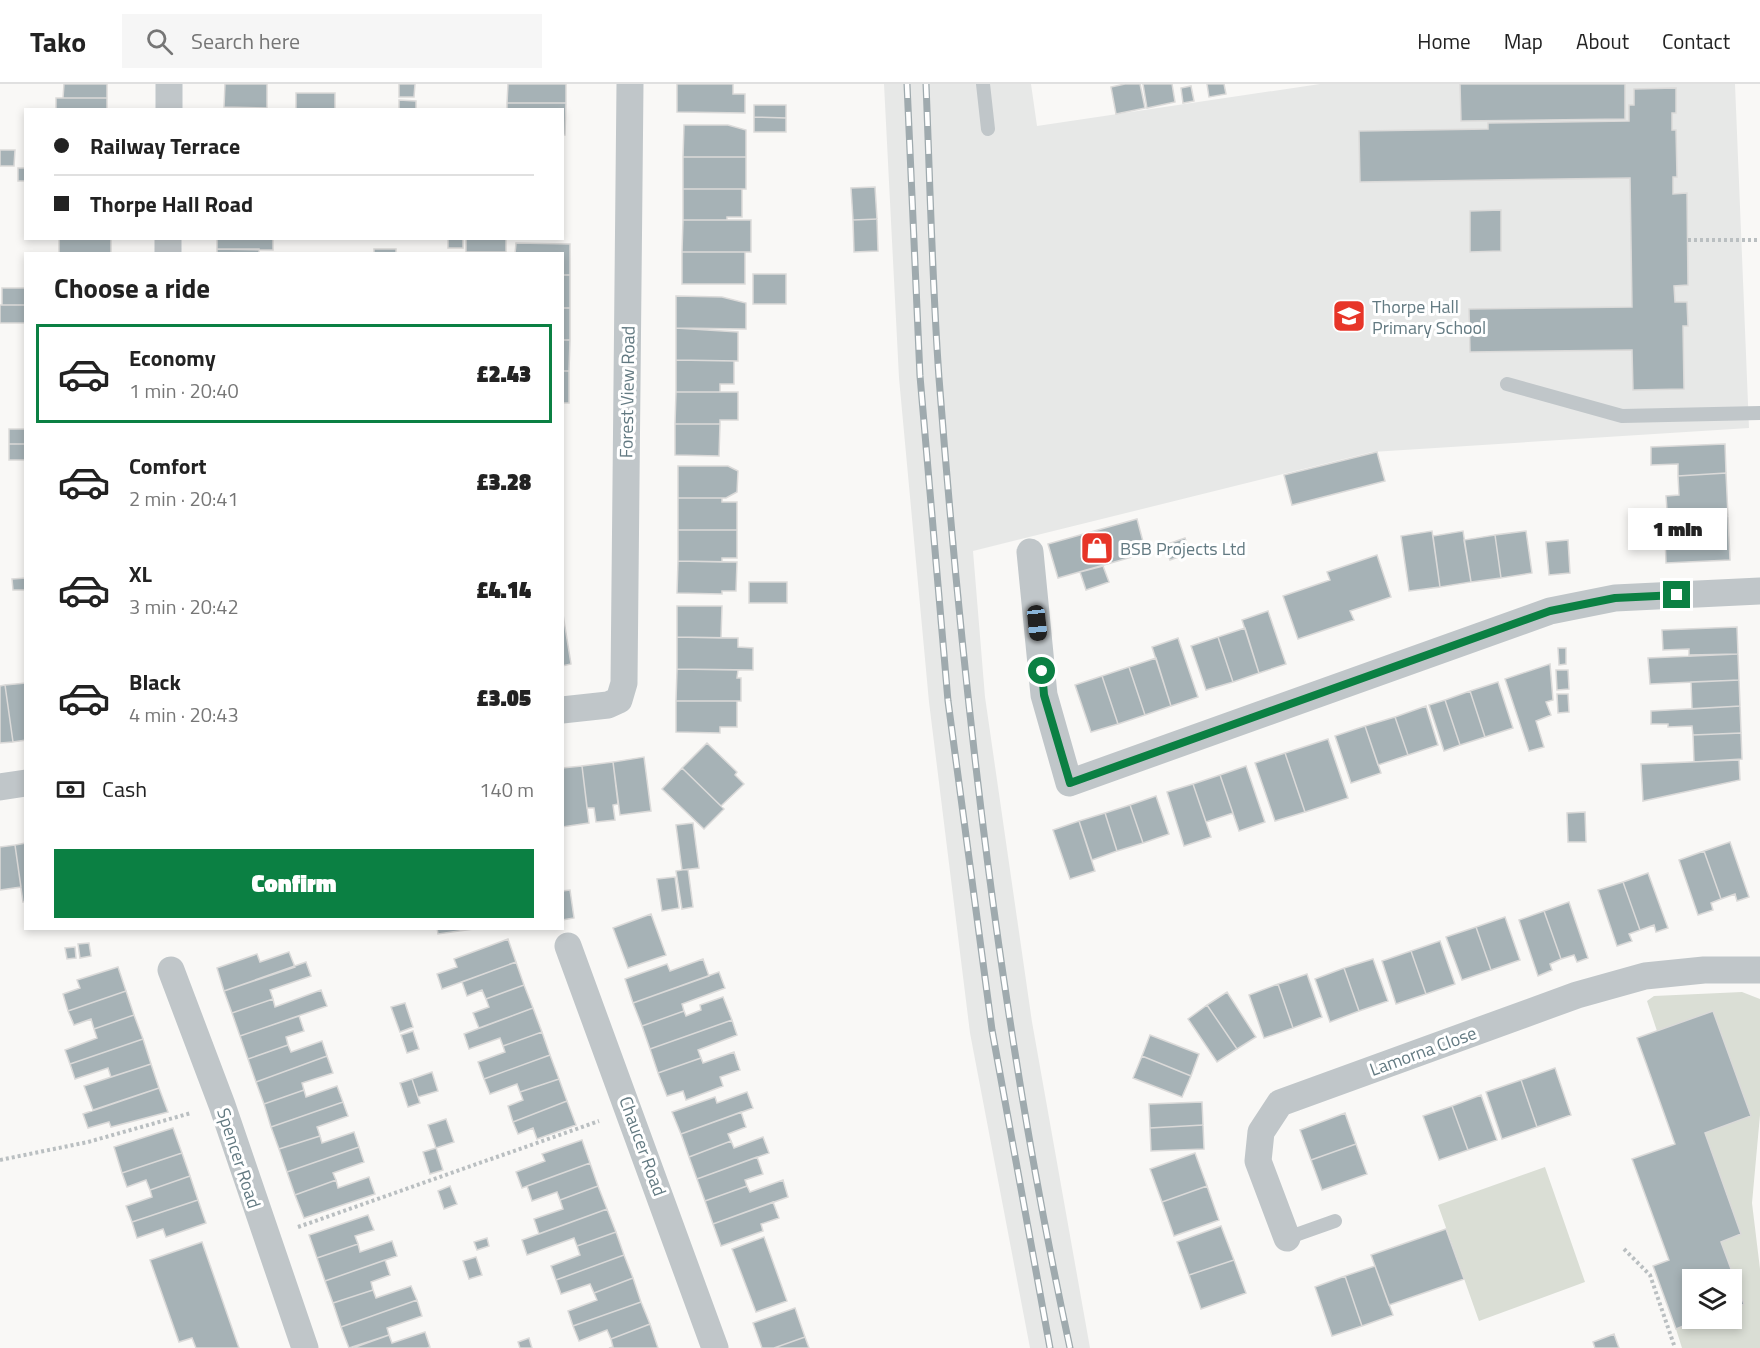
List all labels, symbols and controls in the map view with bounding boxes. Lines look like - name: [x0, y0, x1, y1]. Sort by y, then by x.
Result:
- search box: [122, 14, 542, 68]
- text: Tako: [30, 20, 86, 63]
- text: Search here: [191, 24, 300, 58]
- icon: search: [143, 25, 176, 58]
- text: Home: [1417, 25, 1471, 57]
- text: Map: [1504, 25, 1543, 57]
- text: About: [1576, 25, 1629, 57]
- text: Contact: [1662, 25, 1730, 57]
- text: Railway Terrace: [90, 129, 240, 163]
- text: Thorpe Hall Road: [90, 187, 253, 221]
- text: Choose a ride: [54, 267, 210, 308]
- place label: Thorpe Hall Primary School: [1372, 293, 1486, 341]
- school or university icon: Thorpe Hall Primary School: [1331, 298, 1367, 334]
- street label: Forest View Road: [612, 326, 642, 458]
- text: Economy: [129, 341, 216, 375]
- icon: car: [57, 347, 111, 401]
- text: £2.43: [476, 357, 531, 391]
- text: 1 min · 20:40: [129, 375, 239, 406]
- text: Comfort: [129, 449, 207, 483]
- icon: car: [57, 455, 111, 509]
- text: £3.28: [476, 465, 531, 499]
- text: 2 min · 20:41: [129, 483, 239, 514]
- callout: 1 min: [1628, 508, 1726, 550]
- text: 1 min: [1653, 513, 1702, 544]
- shop icon: BSB Projects Ltd: [1079, 530, 1115, 566]
- place label: BSB Projects Ltd: [1120, 535, 1246, 562]
- text: XL: [129, 557, 152, 591]
- icon: car: [57, 563, 111, 617]
- text: £4.14: [476, 573, 531, 607]
- route end: [1663, 581, 1690, 608]
- text: 3 min · 20:42: [129, 591, 239, 622]
- car: [1026, 604, 1048, 642]
- route start: [1028, 657, 1055, 684]
- text: Black: [129, 665, 181, 699]
- icon: car: [57, 671, 111, 725]
- text: £3.05: [476, 681, 531, 715]
- text: 4 min · 20:43: [129, 699, 239, 730]
- text: Cash: [102, 772, 147, 806]
- icon: cash: [54, 773, 87, 806]
- text: 140 m: [479, 774, 534, 805]
- button: Confirm: [54, 849, 534, 918]
- street label: Lamorna Close: [1366, 1019, 1480, 1083]
- street label: Chaucer Road: [613, 1093, 673, 1199]
- street label: Spencer Road: [210, 1104, 268, 1212]
- map controls: [1682, 1269, 1742, 1329]
- button: layers: [1682, 1269, 1742, 1329]

